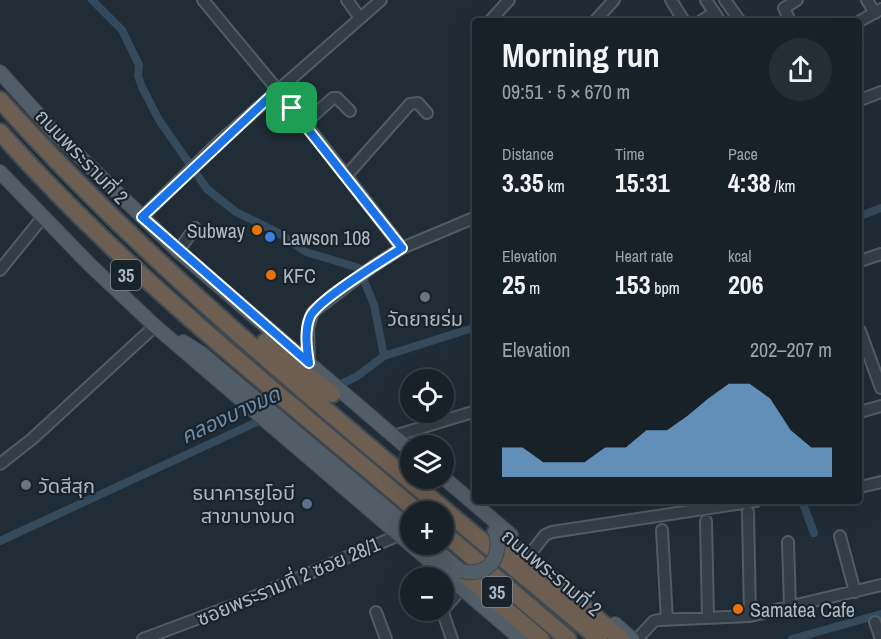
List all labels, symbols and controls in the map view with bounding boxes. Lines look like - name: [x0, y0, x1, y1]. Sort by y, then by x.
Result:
- text: Morning run: [502, 33, 660, 77]
- button: share: [769, 38, 832, 101]
- text: 09:51 · 5 × 670 m: [502, 78, 630, 105]
- pin: [266, 82, 317, 133]
- icon: arrive: [275, 91, 308, 124]
- street label: ถนนพระรามที่ 2: [30, 102, 134, 210]
- text: Distance: [502, 143, 554, 165]
- text: Time: [615, 143, 645, 165]
- text: Pace: [728, 143, 758, 165]
- text: 3.35: [502, 165, 544, 200]
- text: 15:31: [615, 165, 670, 200]
- text: 4:38: [728, 165, 771, 200]
- text: km: [544, 175, 565, 197]
- text: /km: [771, 175, 795, 197]
- place label: Subway: [187, 217, 246, 244]
- marker: Subway: [250, 223, 264, 237]
- place label: Lawson 108: [282, 224, 370, 251]
- marker: Lawson 108: [263, 230, 277, 244]
- text: Elevation: [502, 245, 557, 267]
- text: Heart rate: [615, 245, 673, 267]
- text: kcal: [728, 245, 751, 267]
- road number: 35: [111, 260, 141, 290]
- place label: KFC: [283, 262, 316, 289]
- text: 25: [502, 267, 526, 302]
- text: 153: [615, 267, 651, 302]
- text: 206: [728, 267, 764, 302]
- marker: KFC: [264, 268, 278, 282]
- text: m: [526, 277, 540, 299]
- text: bpm: [651, 277, 680, 299]
- marker: วัดยายร่ม: [418, 290, 432, 304]
- place label: วัดยายร่ม: [387, 305, 463, 332]
- text: Elevation: [502, 336, 570, 363]
- text: 202–207 m: [750, 336, 832, 363]
- map controls: [400, 369, 454, 621]
- button: locate: [400, 369, 454, 423]
- water label: คลองบางมด: [176, 379, 285, 451]
- button: layers: [400, 435, 454, 489]
- place label: วัดสีสุก: [38, 472, 95, 499]
- marker: วัดสีสุก: [19, 478, 33, 492]
- place label: ธนาคารยูโอบี สาขาบางมด: [192, 479, 295, 529]
- marker: ธนาคารยูโอบี สาขาบางมด: [300, 497, 314, 511]
- button: +: [400, 501, 454, 555]
- street label: ถนนพระรามที่ 2: [496, 522, 608, 622]
- street label: ซอยพระรามที่ 2 ซอย 28/1: [192, 530, 384, 632]
- button: −: [400, 567, 454, 621]
- road number: 35: [482, 577, 512, 607]
- place label: Samatea Cafe: [750, 596, 855, 623]
- marker: Samatea Cafe: [731, 602, 745, 616]

